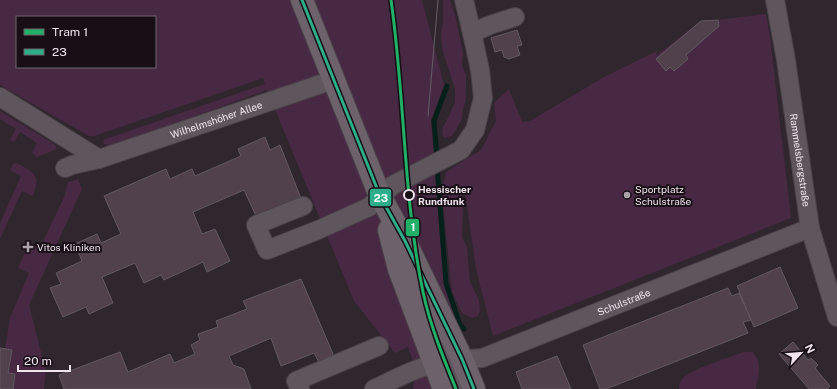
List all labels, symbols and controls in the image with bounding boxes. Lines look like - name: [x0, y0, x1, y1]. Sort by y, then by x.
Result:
- legend: [16, 16, 156, 68]
- text: Tram 1: [52, 25, 88, 39]
- text: 23: [52, 45, 67, 59]
- street label: Wilhelmshöher Allee: [169, 98, 264, 141]
- street label: Rammelsbergstraße: [788, 112, 813, 208]
- place label: Hessischer Rundfunk: [418, 183, 471, 207]
- place label: Sportplatz Schulstraße: [635, 183, 692, 207]
- line badge: 23: [369, 188, 392, 207]
- marker: Hessischer Rundfunk: [403, 189, 415, 201]
- marker: Sportplatz Schulstraße: [622, 190, 632, 200]
- text: 23: [374, 192, 388, 204]
- line badge: 1: [405, 218, 420, 237]
- text: 1: [411, 221, 415, 233]
- marker: Vitos Kliniken: [22, 241, 34, 253]
- place label: Vitos Kliniken: [37, 241, 101, 253]
- street label: Schulstraße: [595, 286, 652, 318]
- north arrow: [781, 333, 821, 373]
- text: N: [803, 342, 817, 355]
- scale bar: [18, 347, 70, 373]
- text: 20 m: [24, 354, 52, 368]

